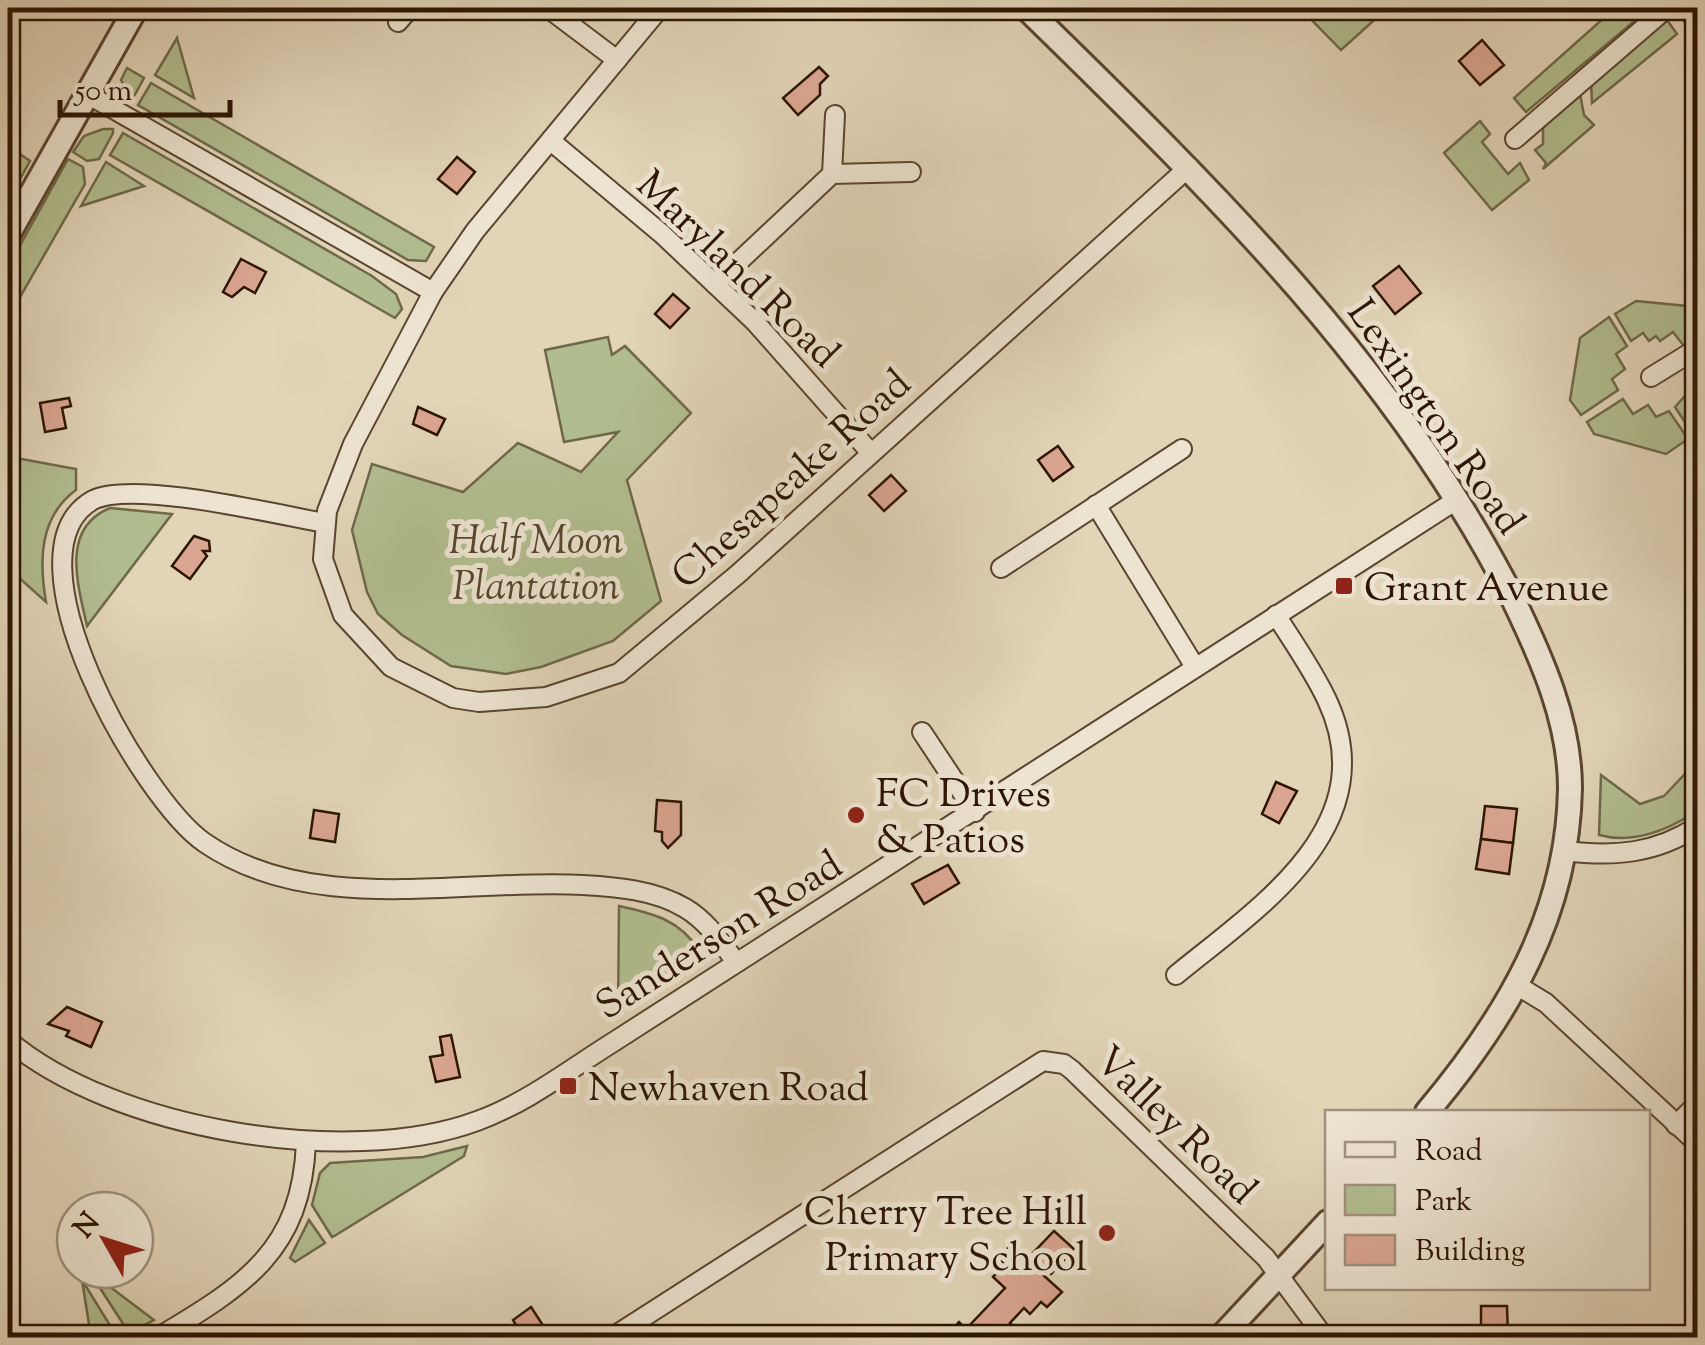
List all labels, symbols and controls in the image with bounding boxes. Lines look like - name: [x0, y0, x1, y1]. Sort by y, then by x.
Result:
- scale bar: [60, 55, 230, 117]
- text: 50 m: [73, 71, 133, 114]
- street label: Maryland Road: [621, 159, 850, 383]
- street label: Lexington Road: [1331, 289, 1536, 548]
- street label: Chesapeake Road: [661, 358, 925, 605]
- park label: Half Moon Plantation: [449, 515, 623, 618]
- place label: Grant Avenue: [1364, 562, 1609, 619]
- marker: Grant Avenue: [1333, 575, 1355, 597]
- place label: FC Drives & Patios: [876, 768, 1051, 871]
- marker: FC Drives & Patios: [845, 804, 867, 826]
- street label: Sanderson Road: [586, 839, 855, 1036]
- street label: Valley Road: [1080, 1035, 1268, 1220]
- place label: Newhaven Road: [588, 1062, 869, 1119]
- marker: Newhaven Road: [557, 1075, 579, 1097]
- legend: [1325, 1110, 1650, 1290]
- text: Road: [1415, 1131, 1482, 1174]
- text: Park: [1415, 1181, 1472, 1224]
- place label: Cherry Tree Hill Primary School: [804, 1186, 1087, 1289]
- north arrow: [55, 1190, 155, 1290]
- text: N: [65, 1205, 110, 1247]
- marker: Cherry Tree Hill Primary School: [1096, 1222, 1118, 1244]
- text: Building: [1415, 1231, 1525, 1274]

